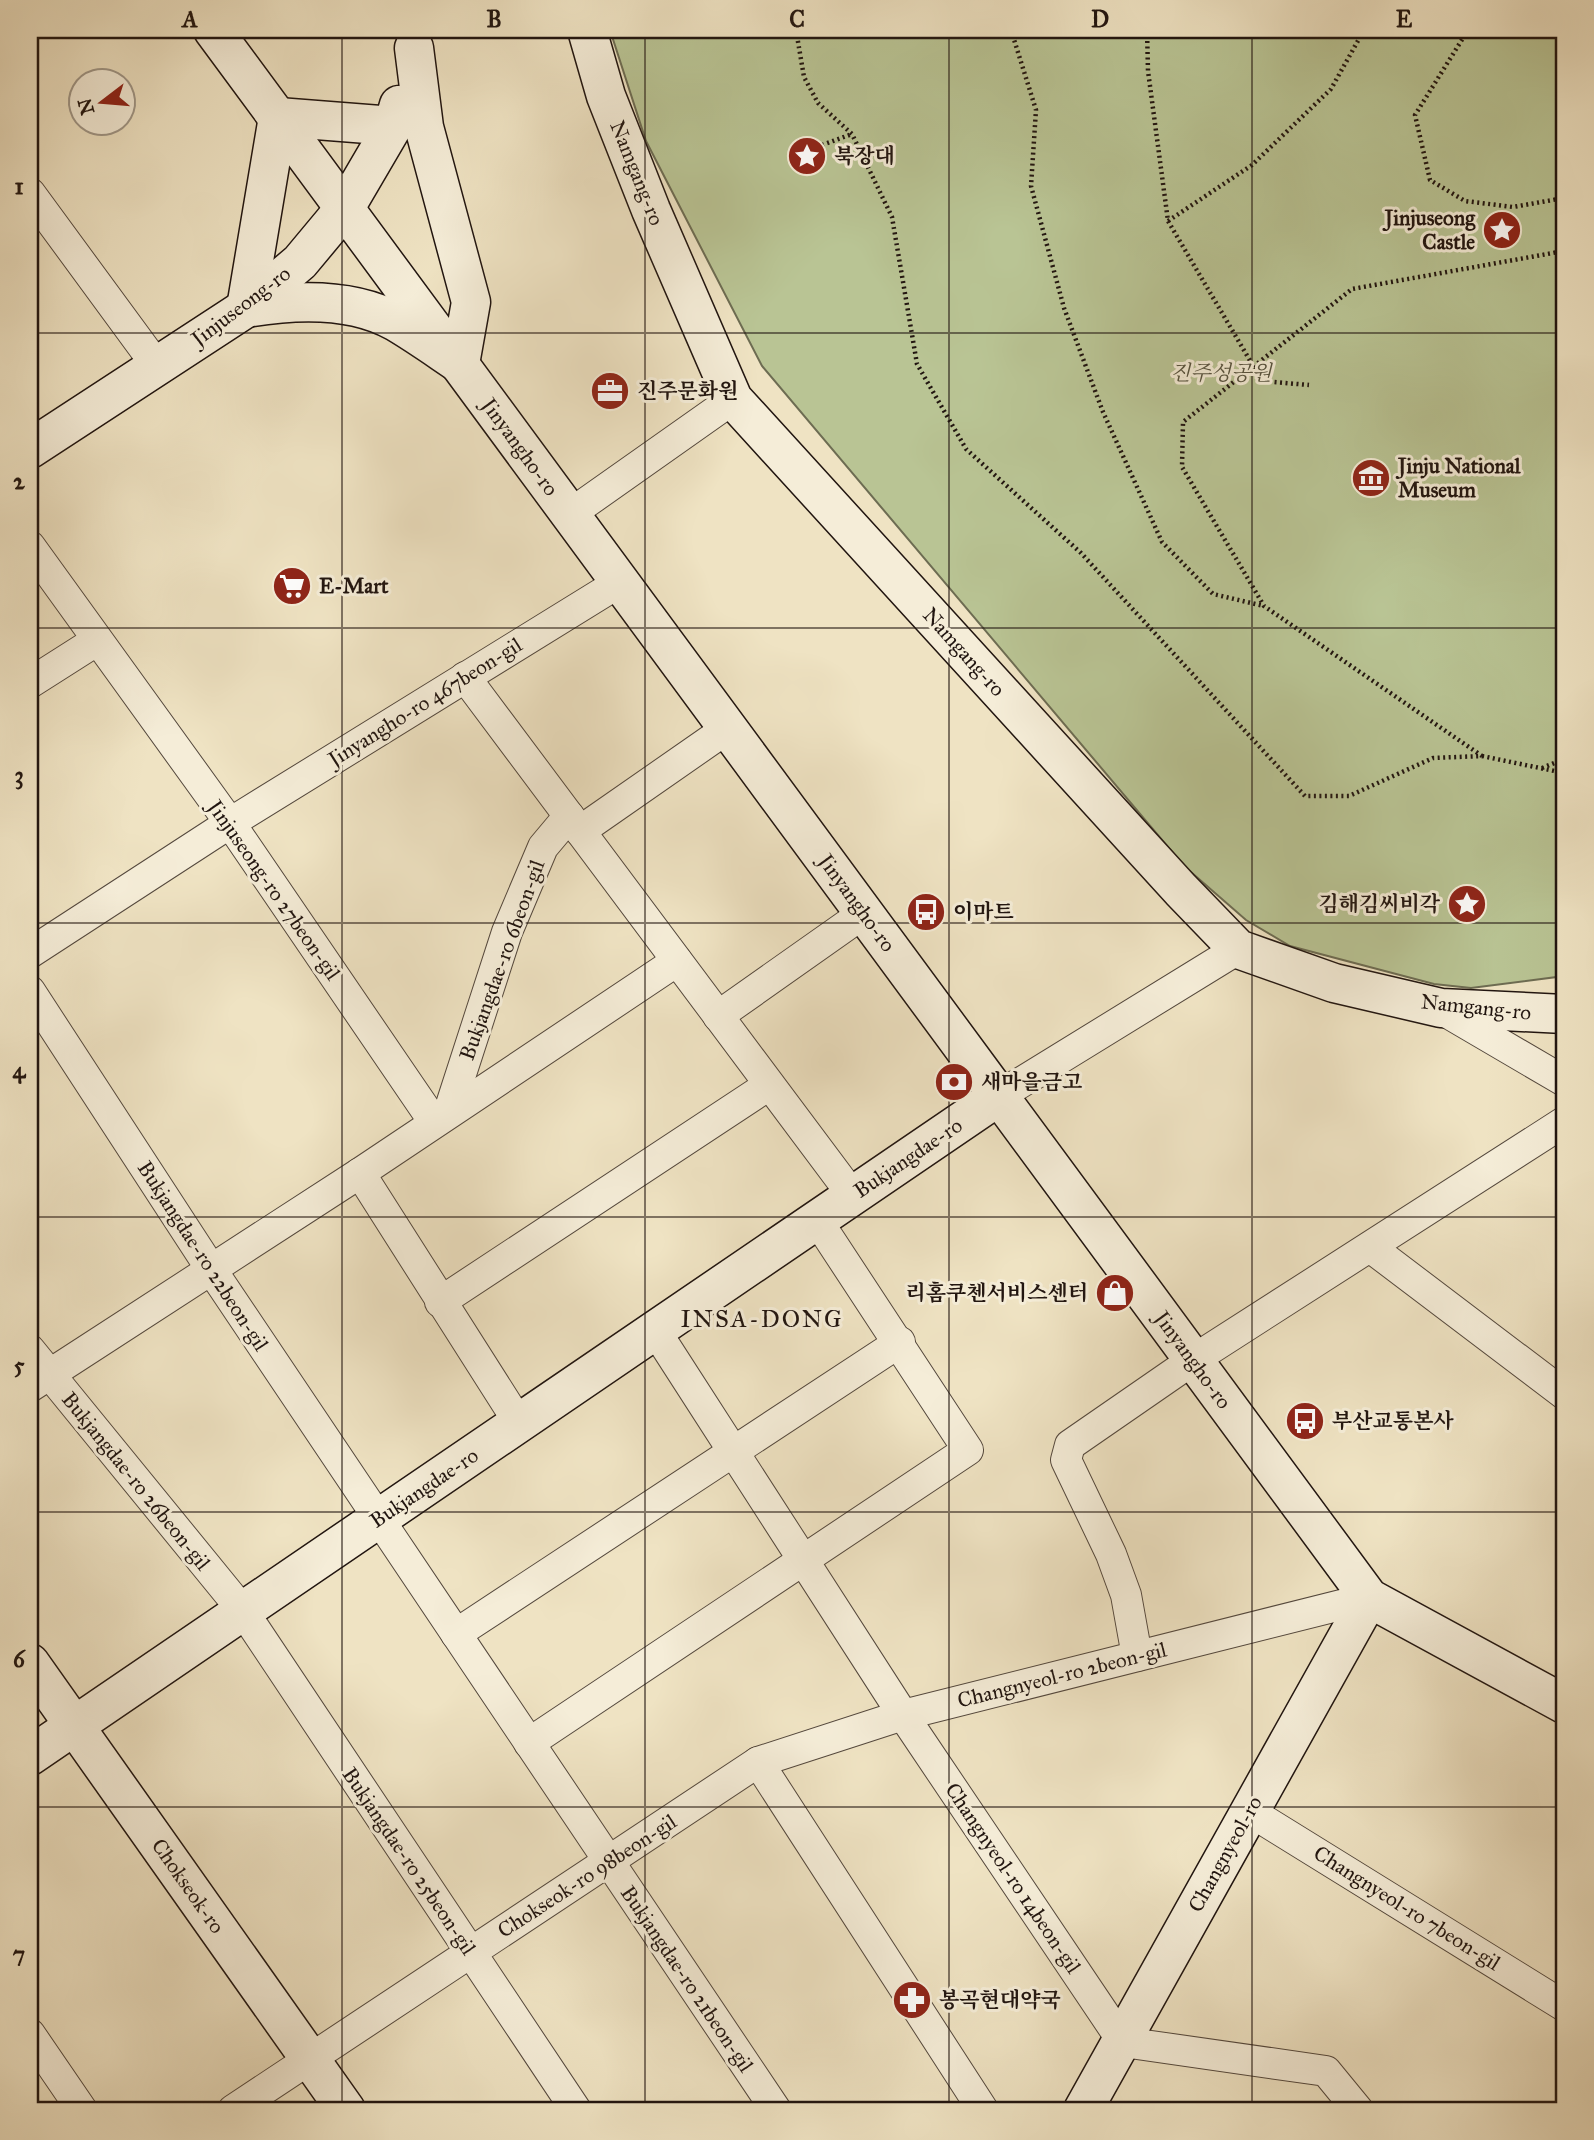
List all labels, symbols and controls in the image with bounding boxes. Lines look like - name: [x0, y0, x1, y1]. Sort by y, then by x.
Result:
- text: A: [180, 5, 198, 33]
- text: B: [486, 5, 502, 33]
- text: C: [789, 5, 805, 33]
- text: D: [1091, 5, 1109, 33]
- text: E: [1396, 5, 1413, 33]
- north arrow: [66, 66, 136, 136]
- text: N: [73, 96, 99, 117]
- street label: Namgang-ro: [604, 117, 670, 229]
- place icon: 북장대: [786, 135, 828, 177]
- place label: 북장대: [834, 143, 895, 169]
- text: 1: [14, 172, 24, 200]
- place label: Jinjuseong Castle: [1382, 205, 1476, 255]
- place icon: Jinjuseong Castle: [1481, 209, 1523, 251]
- street label: Jinjuseong-ro: [185, 260, 296, 353]
- park label: 진주성공원: [1170, 360, 1273, 386]
- office icon: 진주문화원: [589, 370, 631, 412]
- place label: 진주문화원: [637, 378, 738, 404]
- street label: Jinyangho-ro: [475, 391, 564, 501]
- place label: Jinju National Museum: [1395, 453, 1522, 503]
- museum icon: Jinju National Museum: [1350, 457, 1392, 499]
- text: 2: [13, 467, 25, 495]
- supermarket icon: E-Mart: [271, 565, 313, 607]
- place label: E-Mart: [319, 573, 389, 599]
- street label: Namgang-ro: [917, 602, 1011, 702]
- street label: Jinyangho-ro 467beon-gil: [322, 632, 527, 773]
- text: 3: [14, 761, 24, 790]
- street label: Jinjuseong-ro 27beon-gil: [201, 793, 346, 985]
- street label: Jinyangho-ro: [812, 847, 901, 957]
- street label: Bukjangdae-ro 6beon-gil: [454, 856, 550, 1064]
- place icon: 김해김씨비각: [1446, 883, 1488, 925]
- bus stop icon: 이마트: [905, 891, 947, 933]
- place label: 김해김씨비각: [1318, 891, 1441, 917]
- place label: 이마트: [953, 899, 1014, 925]
- street label: Namgang-ro: [1420, 988, 1533, 1026]
- text: 4: [13, 1056, 27, 1084]
- bank icon: 새마을금고: [933, 1061, 975, 1103]
- place label: 새마을금고: [981, 1069, 1082, 1095]
- street label: Bukjangdae-ro: [849, 1112, 967, 1204]
- street label: Bukjangdae-ro 22beon-gil: [132, 1156, 274, 1356]
- shop icon: 리홈쿠첸서비스센터: [1094, 1272, 1136, 1314]
- place label: 리홈쿠첸서비스센터: [905, 1280, 1088, 1306]
- district label: INSA-DONG: [681, 1304, 843, 1334]
- street label: Jinyangho-ro: [1148, 1304, 1237, 1414]
- text: 5: [14, 1351, 25, 1379]
- street label: Bukjangdae-ro 26beon-gil: [56, 1387, 216, 1576]
- bus stop icon: 부산교통본사: [1284, 1400, 1326, 1442]
- place label: 부산교통본사: [1332, 1408, 1454, 1434]
- street label: Bukjangdae-ro: [365, 1442, 483, 1534]
- street label: Changnyeol-ro 2beon-gil: [955, 1636, 1170, 1714]
- text: 6: [13, 1645, 26, 1673]
- street label: Bukjangdae-ro 25beon-gil: [337, 1762, 482, 1960]
- street label: Changnyeol-ro 14beon-gil: [940, 1778, 1087, 1978]
- street label: Changnyeol-ro: [1182, 1791, 1268, 1917]
- street label: Chokseok-ro 98beon-gil: [493, 1808, 682, 1944]
- street label: Chokseok-ro: [146, 1833, 230, 1939]
- street label: Changnyeol-ro 7beon-gil: [1309, 1840, 1506, 1976]
- street label: Bukjangdae-ro 21beon-gil: [615, 1881, 759, 2077]
- text: 7: [13, 1940, 25, 1968]
- pharmacy icon: 봉곡현대약국: [891, 1979, 933, 2021]
- place label: 봉곡현대약국: [939, 1987, 1061, 2013]

